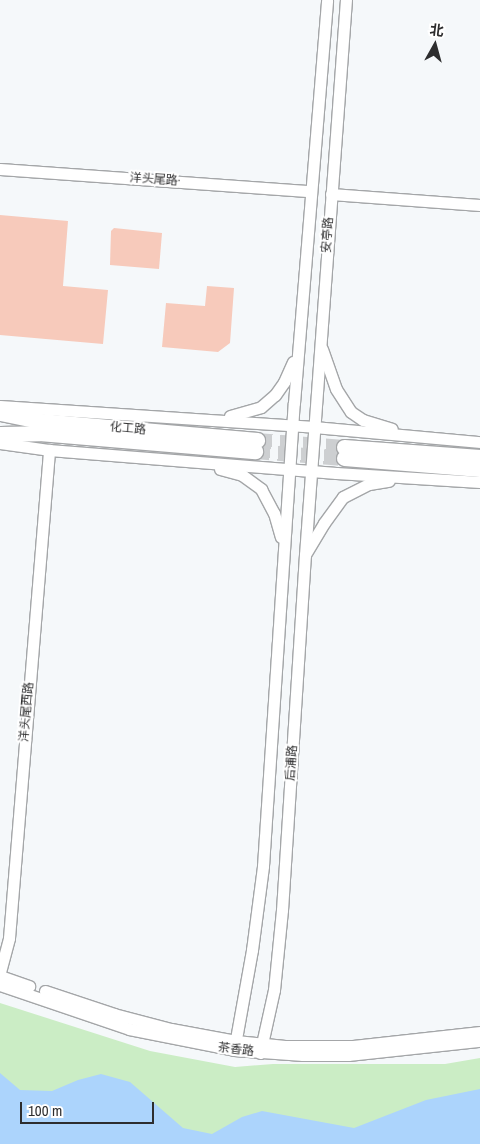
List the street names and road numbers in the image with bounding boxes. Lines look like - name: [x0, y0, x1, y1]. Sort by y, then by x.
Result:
- street label: 洋头尾路·: [129, 171, 181, 189]
- street label: 安亭路: [320, 217, 336, 253]
- street label: 化工路: [109, 420, 147, 438]
- street label: 洋头尾西路: [17, 681, 37, 743]
- street label: 后浦路: [284, 745, 300, 781]
- street label: 茶香路: [217, 1041, 255, 1059]

